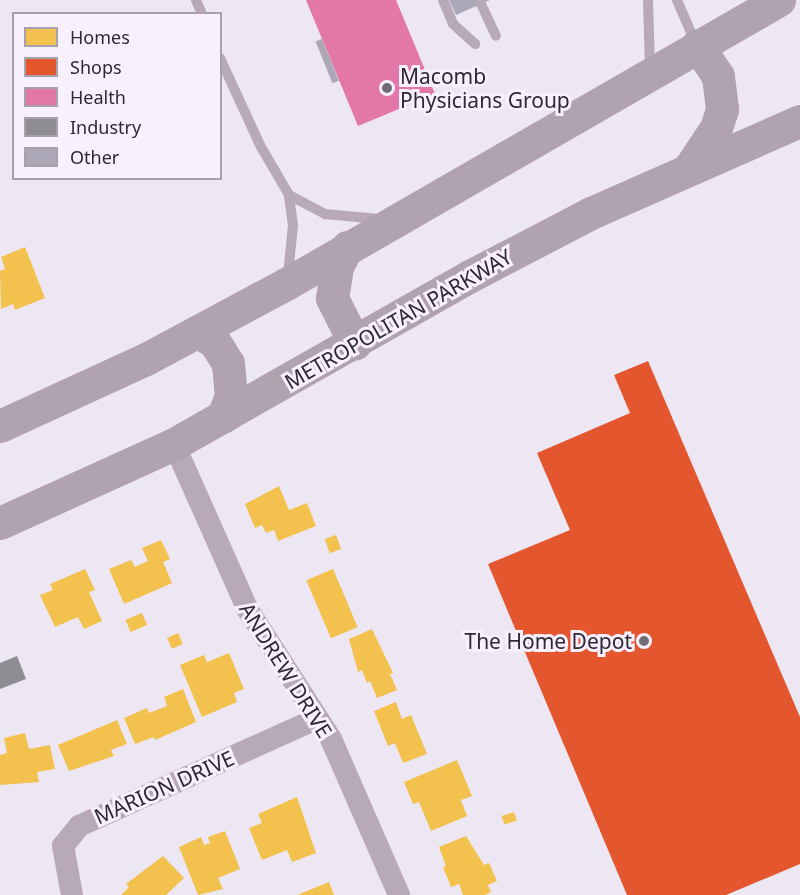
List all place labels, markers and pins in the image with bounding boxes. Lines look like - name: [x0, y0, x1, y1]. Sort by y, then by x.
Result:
- place label: Macomb Physicians Group: [400, 63, 570, 113]
- marker: Macomb Physicians Group: [378, 79, 396, 97]
- place label: The Home Depot: [464, 628, 632, 654]
- marker: The Home Depot: [637, 634, 651, 648]

